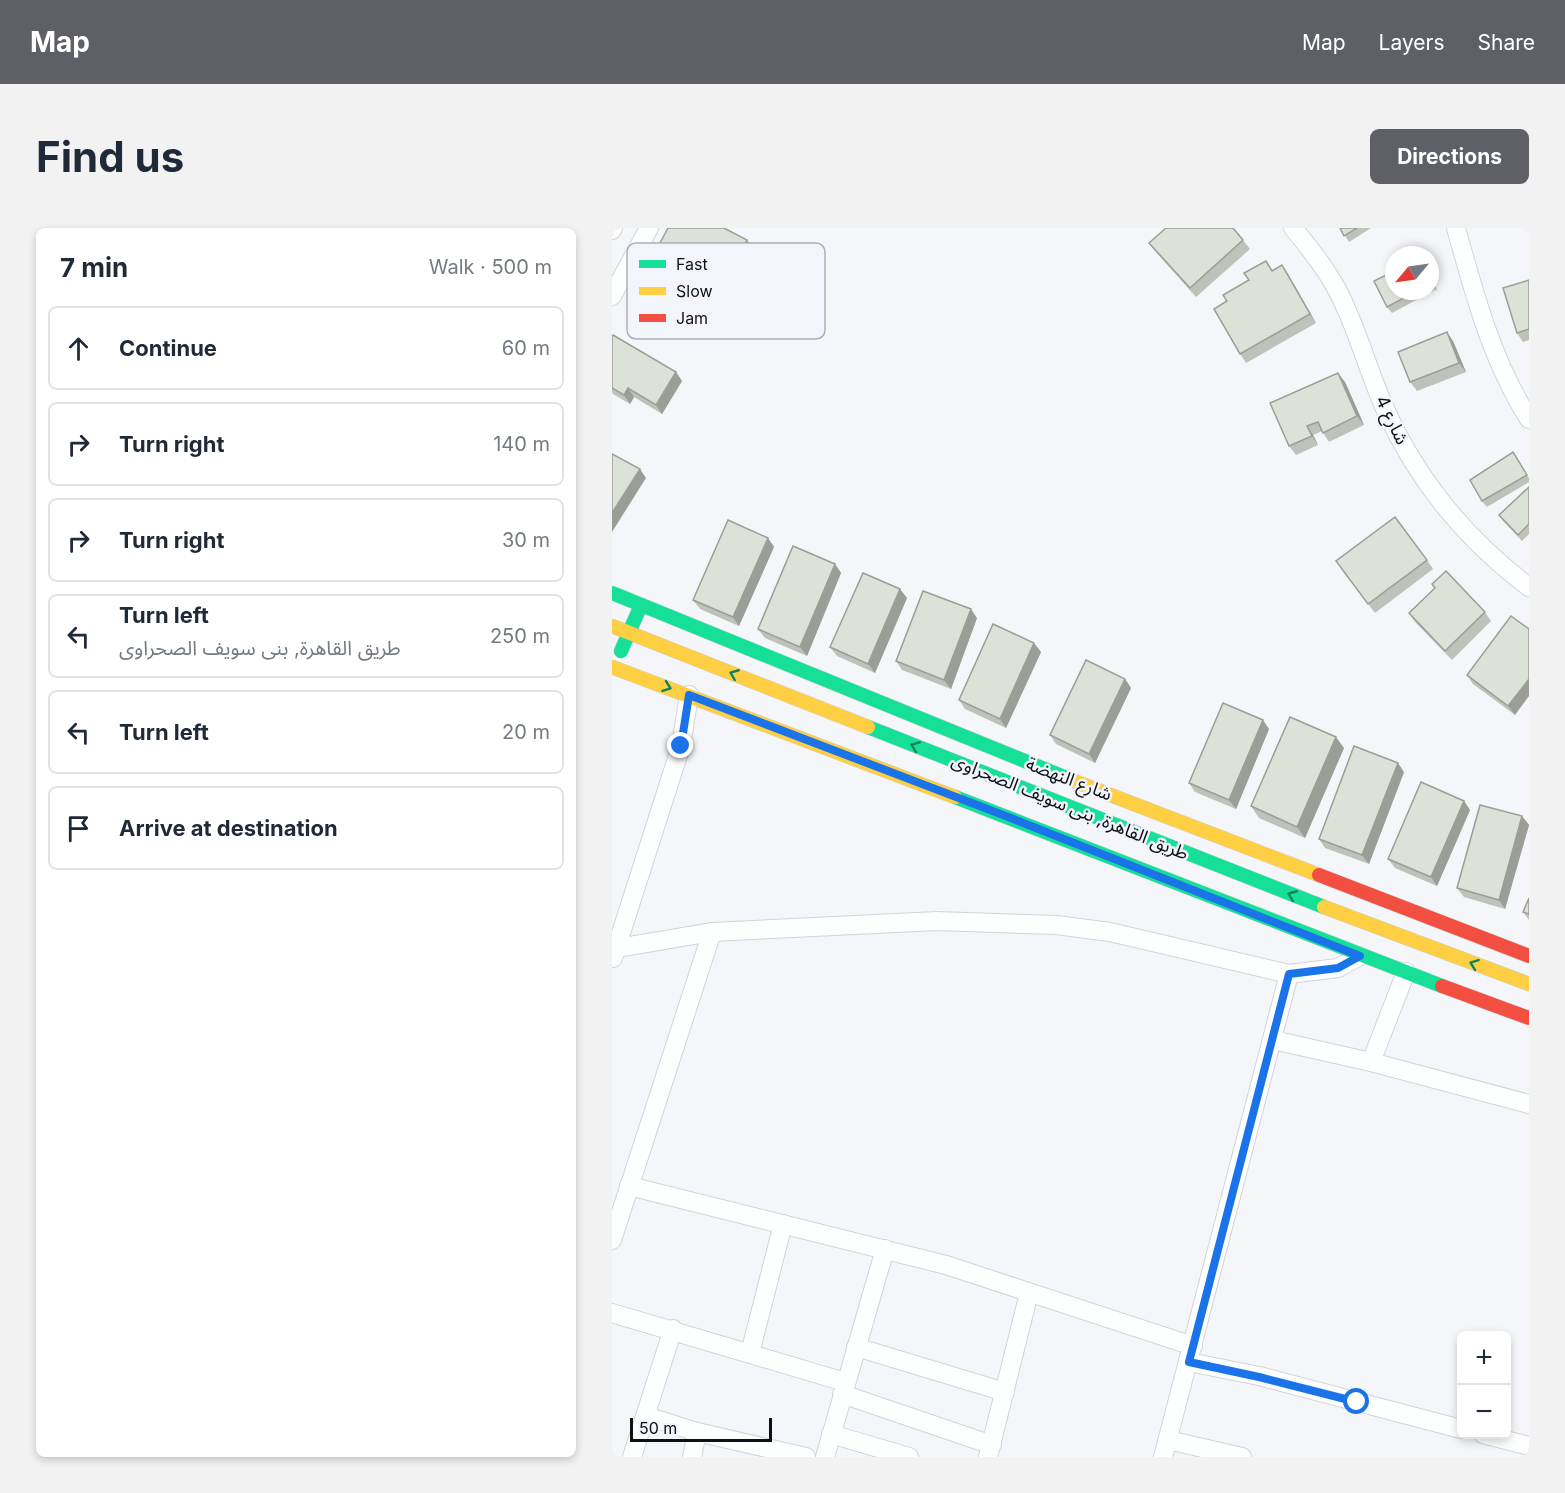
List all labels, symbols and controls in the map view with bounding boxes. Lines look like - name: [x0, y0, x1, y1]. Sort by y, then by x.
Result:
- text: Map: [30, 25, 90, 59]
- text: Map: [1302, 30, 1346, 55]
- text: Layers: [1379, 30, 1445, 55]
- text: Share: [1478, 30, 1535, 55]
- button: Directions: [1370, 129, 1529, 184]
- text: Find us: [36, 131, 184, 182]
- legend: [627, 243, 825, 339]
- north arrow: [1385, 246, 1439, 300]
- text: 7 min: [60, 252, 128, 283]
- text: Fast: [676, 254, 708, 274]
- text: Walk · 500 m: [429, 255, 552, 279]
- text: Slow: [676, 281, 713, 301]
- text: Jam: [676, 308, 708, 328]
- icon: ahead: [62, 332, 95, 365]
- text: Continue: [119, 335, 217, 361]
- text: 60 m: [502, 336, 550, 360]
- street label: شارع 4: [1368, 392, 1413, 449]
- icon: right: [62, 428, 95, 461]
- text: Turn right: [119, 431, 225, 457]
- text: 140 m: [493, 432, 550, 456]
- icon: right: [62, 524, 95, 557]
- text: Turn right: [119, 527, 225, 553]
- text: 30 m: [502, 528, 550, 552]
- text: Turn left: [119, 602, 209, 628]
- icon: left: [62, 620, 95, 653]
- text: 250 m: [490, 624, 550, 648]
- text: طريق القاهرة, بنى سويف الصحراوى: [119, 636, 401, 660]
- one-way arrow: [729, 669, 740, 681]
- one-way arrow: [661, 680, 672, 693]
- icon: left: [62, 716, 95, 749]
- text: Turn left: [119, 719, 209, 745]
- text: 20 m: [502, 720, 550, 744]
- route end: [667, 732, 693, 758]
- one-way arrow: [910, 741, 921, 753]
- street label: طريق القاهرة, بنى سويف الصحراوى: [948, 749, 1192, 865]
- street label: شارع النهضة: [1022, 753, 1115, 808]
- icon: arrive: [62, 812, 95, 845]
- text: Arrive at destination: [119, 815, 338, 841]
- one-way arrow: [1287, 889, 1298, 902]
- one-way arrow: [1469, 958, 1480, 971]
- map controls: [1457, 1331, 1511, 1439]
- button: +: [1457, 1331, 1511, 1385]
- button: −: [1457, 1385, 1511, 1439]
- route start: [1343, 1388, 1369, 1414]
- scale bar: [630, 1415, 772, 1442]
- text: 50 m: [639, 1418, 677, 1438]

